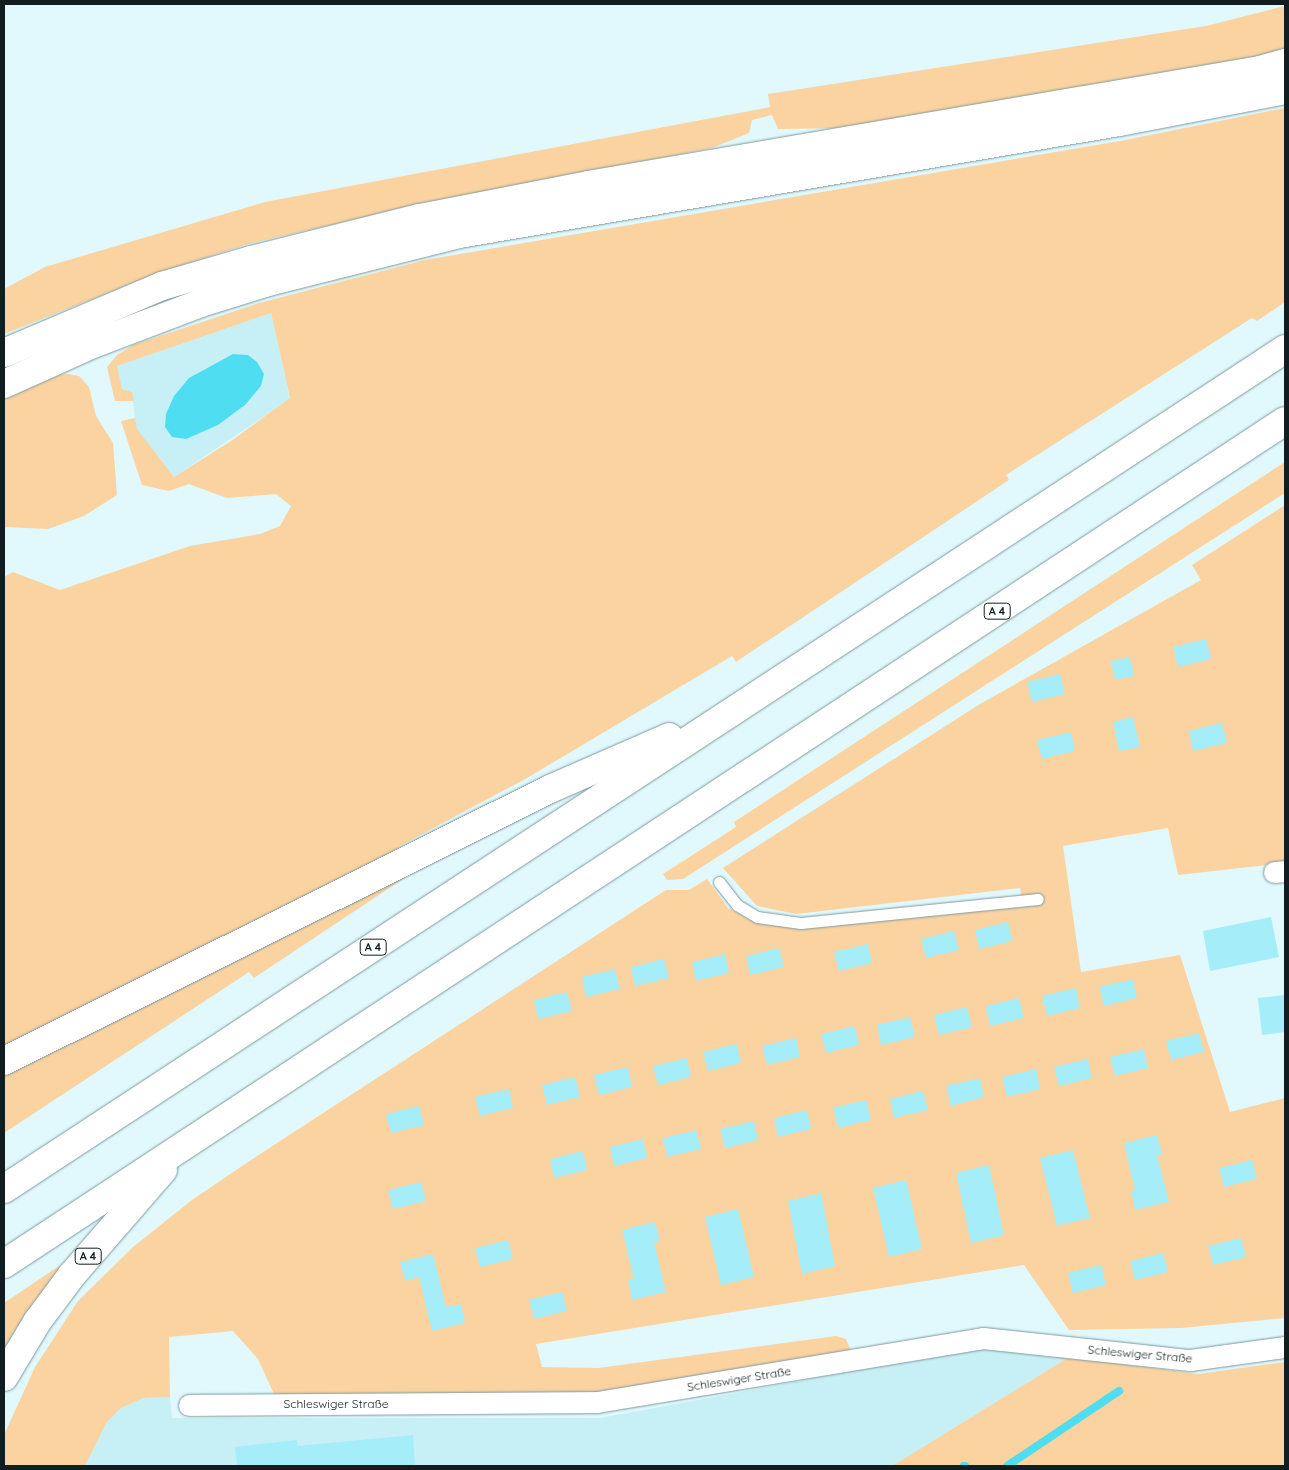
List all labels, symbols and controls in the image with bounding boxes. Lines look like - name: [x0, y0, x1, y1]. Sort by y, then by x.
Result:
- road number: A 4: [983, 602, 1011, 620]
- road number: A 4: [359, 939, 387, 956]
- road number: A 4: [74, 1248, 102, 1264]
- street label: Schleswiger Straße: [1087, 1342, 1193, 1366]
- street label: Schleswiger Straße: [686, 1364, 792, 1394]
- street label: Schleswiger Straße: [284, 1397, 388, 1411]

